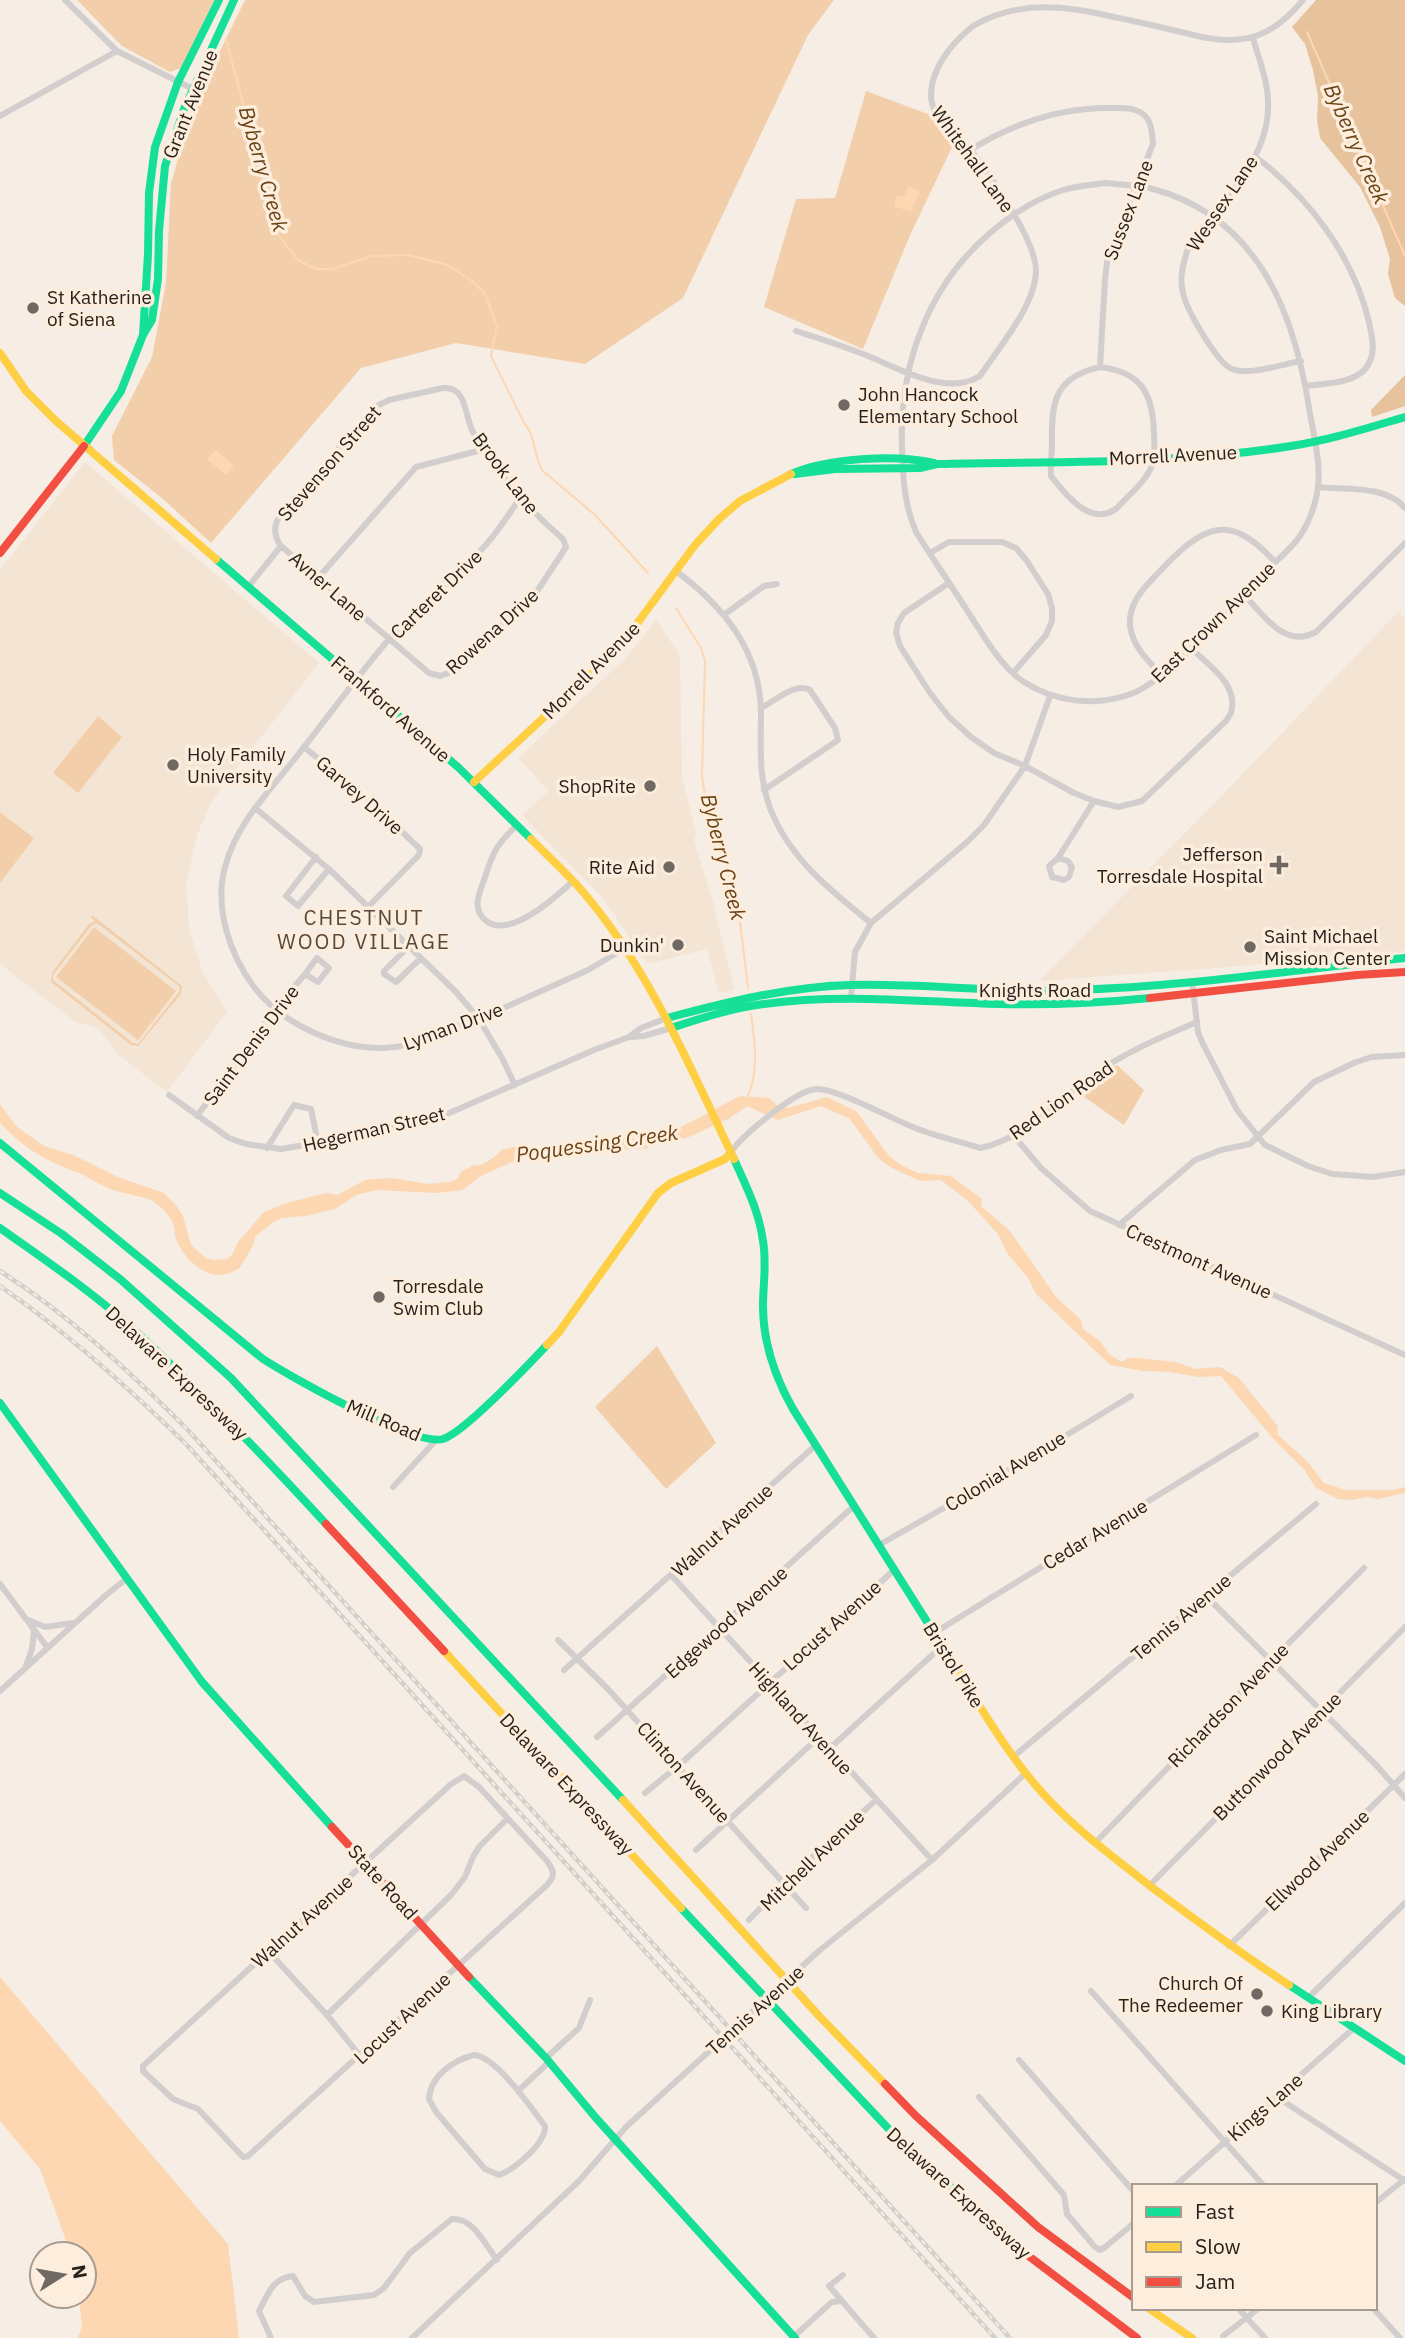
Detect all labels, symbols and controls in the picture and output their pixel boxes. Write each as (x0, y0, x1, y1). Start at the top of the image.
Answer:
street label: Grant Avenue (157, 46, 223, 162)
water label: Byberry Creek (1318, 79, 1396, 209)
street label: Whitehall Lane (926, 101, 1020, 217)
water label: Byberry Creek (233, 103, 296, 236)
street label: Wessex Lane (1181, 150, 1263, 256)
street label: Sussex Lane (1098, 156, 1158, 264)
place label: St Katherine of Siena (47, 285, 152, 331)
marker: St Katherine of Siena (25, 300, 41, 316)
place label: John Hancock Elementary School (858, 382, 1018, 428)
marker: John Hancock Elementary School (836, 397, 852, 413)
street label: Stevenson Street (272, 400, 386, 526)
street label: Brook Lane (468, 427, 544, 519)
street label: Morrell Avenue (1108, 440, 1238, 470)
street label: Carteret Drive (385, 544, 487, 644)
street label: Avner Lane (284, 546, 372, 626)
street label: East Crown Avenue (1146, 556, 1280, 688)
street label: Rowena Drive (441, 583, 543, 679)
street label: Morrell Avenue (537, 616, 645, 724)
street label: Frankford Avenue (326, 651, 456, 767)
place label: Holy Family University (187, 742, 286, 788)
street label: Garvey Drive (311, 750, 409, 840)
marker: Holy Family University (165, 757, 181, 773)
place label: ShopRite (559, 774, 636, 798)
marker: ShopRite (642, 778, 658, 794)
water label: Byberry Creek (695, 791, 753, 924)
place label: Jefferson Torresdale Hospital (1097, 842, 1263, 888)
place label: Rite Aid (589, 855, 655, 879)
marker: Jefferson Torresdale Hospital (1269, 855, 1289, 875)
marker: Rite Aid (661, 859, 677, 875)
district label: CHESTNUT WOOD VILLAGE (277, 903, 451, 955)
place label: Saint Michael Mission Center (1264, 924, 1390, 970)
place label: Dunkin' (600, 933, 664, 957)
marker: Dunkin' (670, 937, 686, 953)
marker: Saint Michael Mission Center (1242, 939, 1258, 955)
street label: Knights Road (979, 978, 1091, 1002)
street label: Saint Denis Drive (198, 980, 304, 1110)
street label: Lyman Drive (400, 997, 506, 1055)
street label: Red Lion Road (1004, 1055, 1118, 1145)
street label: Hegerman Street (301, 1101, 447, 1157)
water label: Poquessing Creek (514, 1118, 681, 1168)
street label: Crestmont Avenue (1122, 1218, 1276, 1304)
place label: Torresdale Swim Club (393, 1274, 484, 1320)
marker: Torresdale Swim Club (371, 1289, 387, 1305)
street label: Delaware Expressway (101, 1301, 254, 1446)
street label: Mill Road (343, 1394, 425, 1446)
street label: Colonial Avenue (940, 1425, 1070, 1517)
street label: Walnut Avenue (666, 1478, 778, 1582)
street label: Cedar Avenue (1038, 1493, 1152, 1575)
street label: Edgewood Avenue (660, 1561, 792, 1683)
street label: Tennis Avenue (1126, 1568, 1236, 1666)
street label: Locust Avenue (778, 1575, 886, 1675)
street label: Bristol Pike (918, 1618, 990, 1712)
street label: Richardson Avenue (1162, 1638, 1294, 1772)
street label: Highland Avenue (744, 1656, 858, 1780)
street label: Buttonwood Avenue (1208, 1687, 1346, 1825)
street label: Delaware Expressway (495, 1708, 640, 1861)
street label: Clinton Avenue (632, 1716, 736, 1828)
street label: Mitchell Avenue (755, 1804, 869, 1916)
street label: Ellwood Avenue (1260, 1804, 1374, 1916)
street label: State Road (343, 1839, 423, 1925)
street label: Walnut Avenue (246, 1869, 358, 1973)
street label: Tennis Avenue (701, 1960, 809, 2060)
street label: Locust Avenue (348, 1967, 456, 2069)
place label: Church Of The Redeemer (1118, 1971, 1243, 2017)
marker: Church Of The Redeemer (1249, 1986, 1265, 2002)
place label: King Library (1281, 1999, 1383, 2023)
marker: King Library (1259, 2003, 1275, 2019)
street label: Kings Lane (1222, 2068, 1308, 2146)
street label: Delaware Expressway (882, 2122, 1037, 2264)
legend (1132, 2184, 1377, 2310)
text: Fast (1195, 2197, 1235, 2225)
text: Slow (1195, 2232, 1241, 2260)
north arrow (28, 2240, 98, 2310)
text: N (67, 2263, 93, 2281)
text: Jam (1195, 2267, 1235, 2295)

